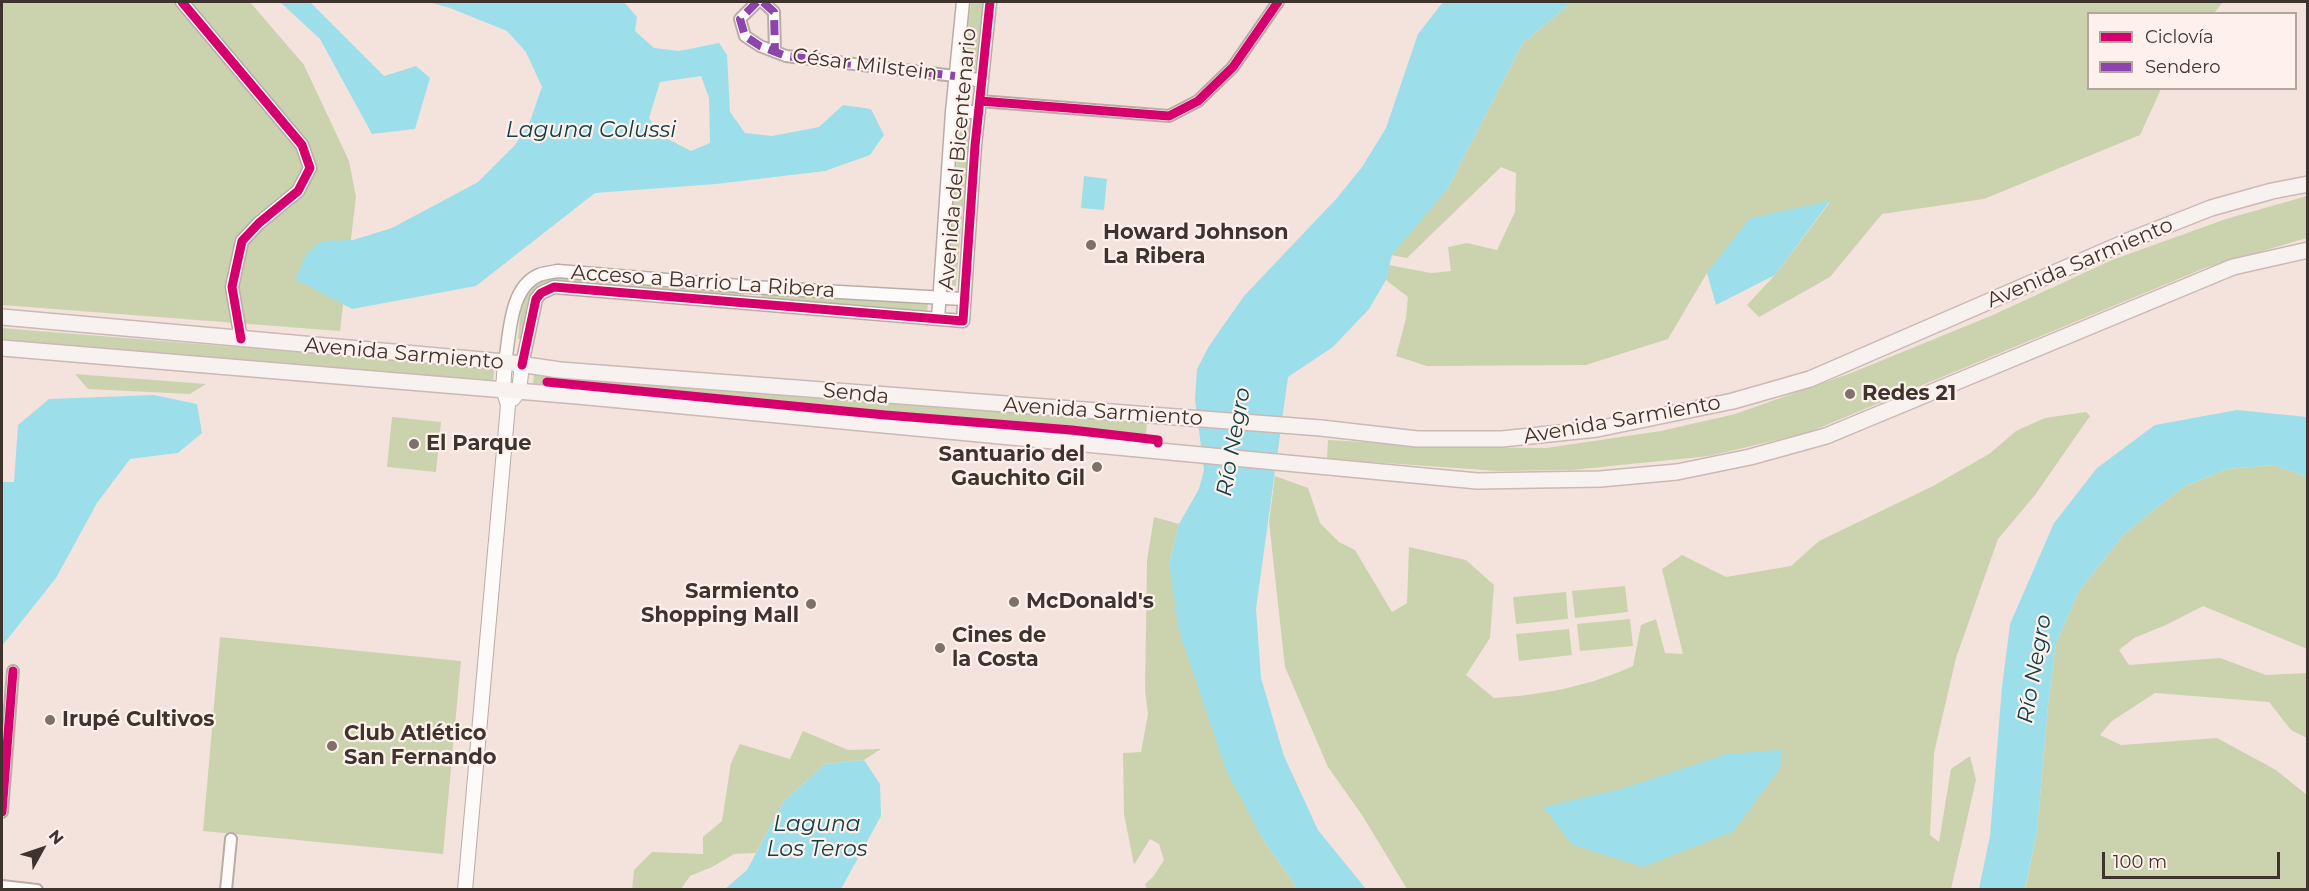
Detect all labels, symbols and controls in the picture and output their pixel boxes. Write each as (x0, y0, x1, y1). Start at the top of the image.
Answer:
legend (2087, 12, 2297, 90)
text: Ciclovía (2145, 26, 2214, 48)
street label: Avenida del Bicentenario (934, 27, 982, 291)
street label: César Milstein (791, 44, 939, 86)
text: Sendero (2145, 56, 2220, 78)
water label: Laguna Colussi (506, 118, 676, 144)
street label: Avenida Sarmiento (1983, 212, 2177, 314)
place label: Howard Johnson La Ribera (1103, 220, 1288, 270)
marker: Howard Johnson La Ribera (1084, 238, 1098, 252)
street label: Acceso a Barrio La Ribera (570, 260, 836, 304)
street label: Avenida Sarmiento (303, 333, 505, 375)
street label: Senda (822, 378, 890, 410)
place label: Redes 21 (1862, 381, 1956, 407)
water label: Río Negro (1211, 386, 1257, 498)
marker: Redes 21 (1843, 387, 1857, 401)
street label: Avenida Sarmiento (1521, 390, 1723, 450)
street label: Avenida Sarmiento (1002, 392, 1204, 432)
place label: El Parque (426, 431, 531, 457)
marker: El Parque (407, 437, 421, 451)
place label: Santuario del Gauchito Gil (939, 442, 1085, 492)
marker: Santuario del Gauchito Gil (1090, 460, 1104, 474)
place label: Sarmiento Shopping Mall (641, 579, 799, 629)
place label: McDonald's (1026, 589, 1154, 615)
marker: McDonald's (1007, 595, 1021, 609)
marker: Sarmiento Shopping Mall (804, 597, 818, 611)
water label: Río Negro (2012, 613, 2058, 725)
place label: Cines de la Costa (952, 623, 1046, 673)
marker: Cines de la Costa (933, 641, 947, 655)
place label: Irupé Cultivos (62, 707, 214, 733)
marker: Irupé Cultivos (43, 713, 57, 727)
place label: Club Atlético San Fernando (344, 721, 497, 771)
marker: Club Atlético San Fernando (325, 739, 339, 753)
water label: Laguna Los Teros (767, 812, 867, 864)
north arrow (12, 819, 72, 879)
text: N (45, 826, 68, 848)
scale bar (2105, 840, 2284, 878)
text: 100 m (2113, 851, 2167, 873)

